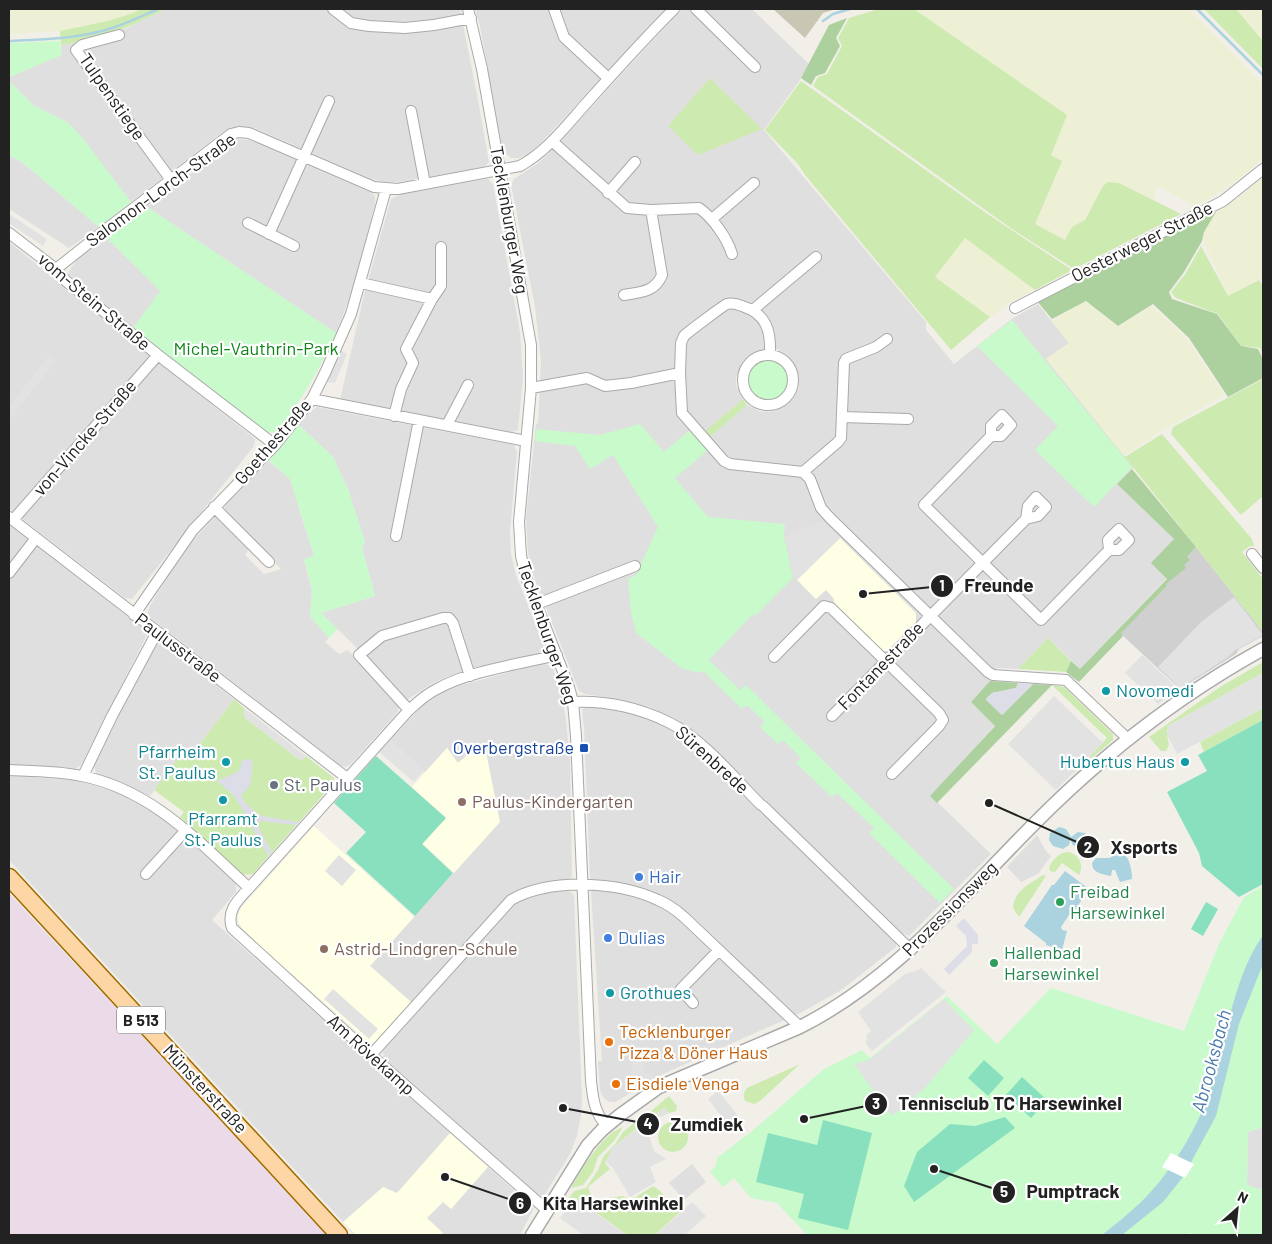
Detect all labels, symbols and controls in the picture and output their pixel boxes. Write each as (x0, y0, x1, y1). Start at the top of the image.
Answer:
street label: Tulpenstiege (75, 49, 151, 144)
street label: Salomon-Lorch-Straße (81, 127, 240, 251)
street label: Tecklenburger Weg (486, 144, 534, 295)
street label: Oesterweger Straße (1067, 196, 1216, 286)
street label: vom-Stein-Straße (34, 248, 155, 355)
park label: Michel-Vauthrin-Park (173, 337, 339, 359)
street label: von-Vincke-Straße (28, 375, 141, 500)
street label: Goethestraße (229, 394, 315, 489)
street label: Tecklenburger Weg (513, 558, 583, 707)
callout: Freunde (929, 569, 1044, 603)
text: Freunde (964, 573, 1034, 596)
text: 1 (939, 576, 945, 594)
street label: Paulusstraße (131, 608, 226, 687)
street label: Fontanestraße (833, 617, 928, 714)
place label: Novomedi (1116, 679, 1194, 701)
marker: Novomedi (1100, 685, 1112, 697)
street label: Sürenbrede (671, 721, 754, 798)
place label: Overbergstraße (453, 736, 574, 758)
place label: Pfarrheim St. Paulus (138, 740, 216, 783)
marker: Overbergstraße (578, 742, 590, 754)
place label: Hubertus Haus (1060, 750, 1175, 772)
marker: Pfarrheim St. Paulus (220, 756, 232, 768)
marker: Hubertus Haus (1179, 756, 1191, 768)
place label: St. Paulus (284, 773, 362, 795)
marker: St. Paulus (268, 779, 280, 791)
place label: Paulus-Kindergarten (472, 790, 633, 812)
marker: Pfarramt St. Paulus (217, 794, 229, 806)
marker: Paulus-Kindergarten (456, 796, 468, 808)
place label: Pfarramt St. Paulus (184, 807, 262, 850)
callout: Xsports (1076, 830, 1187, 864)
text: Xsports (1111, 835, 1177, 858)
text: 2 (1084, 838, 1092, 856)
street label: Prozessionsweg (897, 856, 1001, 960)
place label: Hair (649, 865, 682, 887)
marker: Hair (633, 871, 645, 883)
place label: Freibad Harsewinkel (1070, 880, 1165, 923)
marker: Freibad Harsewinkel (1054, 896, 1066, 908)
place label: Dulias (618, 926, 665, 948)
marker: Dulias (602, 932, 614, 944)
place label: Astrid-Lindgren-Schule (334, 937, 518, 959)
place label: Hallenbad Harsewinkel (1004, 941, 1099, 984)
marker: Astrid-Lindgren-Schule (318, 943, 330, 955)
marker: Hallenbad Harsewinkel (988, 957, 1000, 969)
place label: Grothues (620, 981, 691, 1003)
marker: Grothues (604, 987, 616, 999)
road number: B 513 (117, 1006, 165, 1034)
water label: Abrooksbach (1186, 1007, 1235, 1115)
street label: Am Rövekamp (323, 1009, 420, 1099)
place label: Tecklenburger Pizza & Döner Haus (619, 1020, 768, 1063)
marker: Tecklenburger Pizza & Döner Haus (603, 1036, 615, 1048)
street label: Münsterstraße (159, 1039, 253, 1137)
place label: Eisdiele Venga (626, 1072, 739, 1094)
marker: Eisdiele Venga (610, 1078, 622, 1090)
callout: Tennisclub TC Harsewinkel (863, 1087, 1132, 1121)
text: Tennisclub TC Harsewinkel (898, 1091, 1122, 1114)
text: 3 (872, 1094, 880, 1112)
callout: Zumdiek (635, 1107, 753, 1141)
text: Zumdiek (671, 1112, 743, 1135)
text: 4 (643, 1114, 653, 1132)
callout: Pumptrack (992, 1175, 1130, 1209)
text: Pumptrack (1026, 1179, 1120, 1202)
text: 5 (1000, 1182, 1008, 1200)
north arrow (1212, 1184, 1262, 1234)
callout: Kita Harsewinkel (507, 1186, 693, 1220)
text: N (1235, 1187, 1251, 1207)
text: Kita Harsewinkel (543, 1191, 683, 1214)
text: 6 (516, 1194, 524, 1212)

